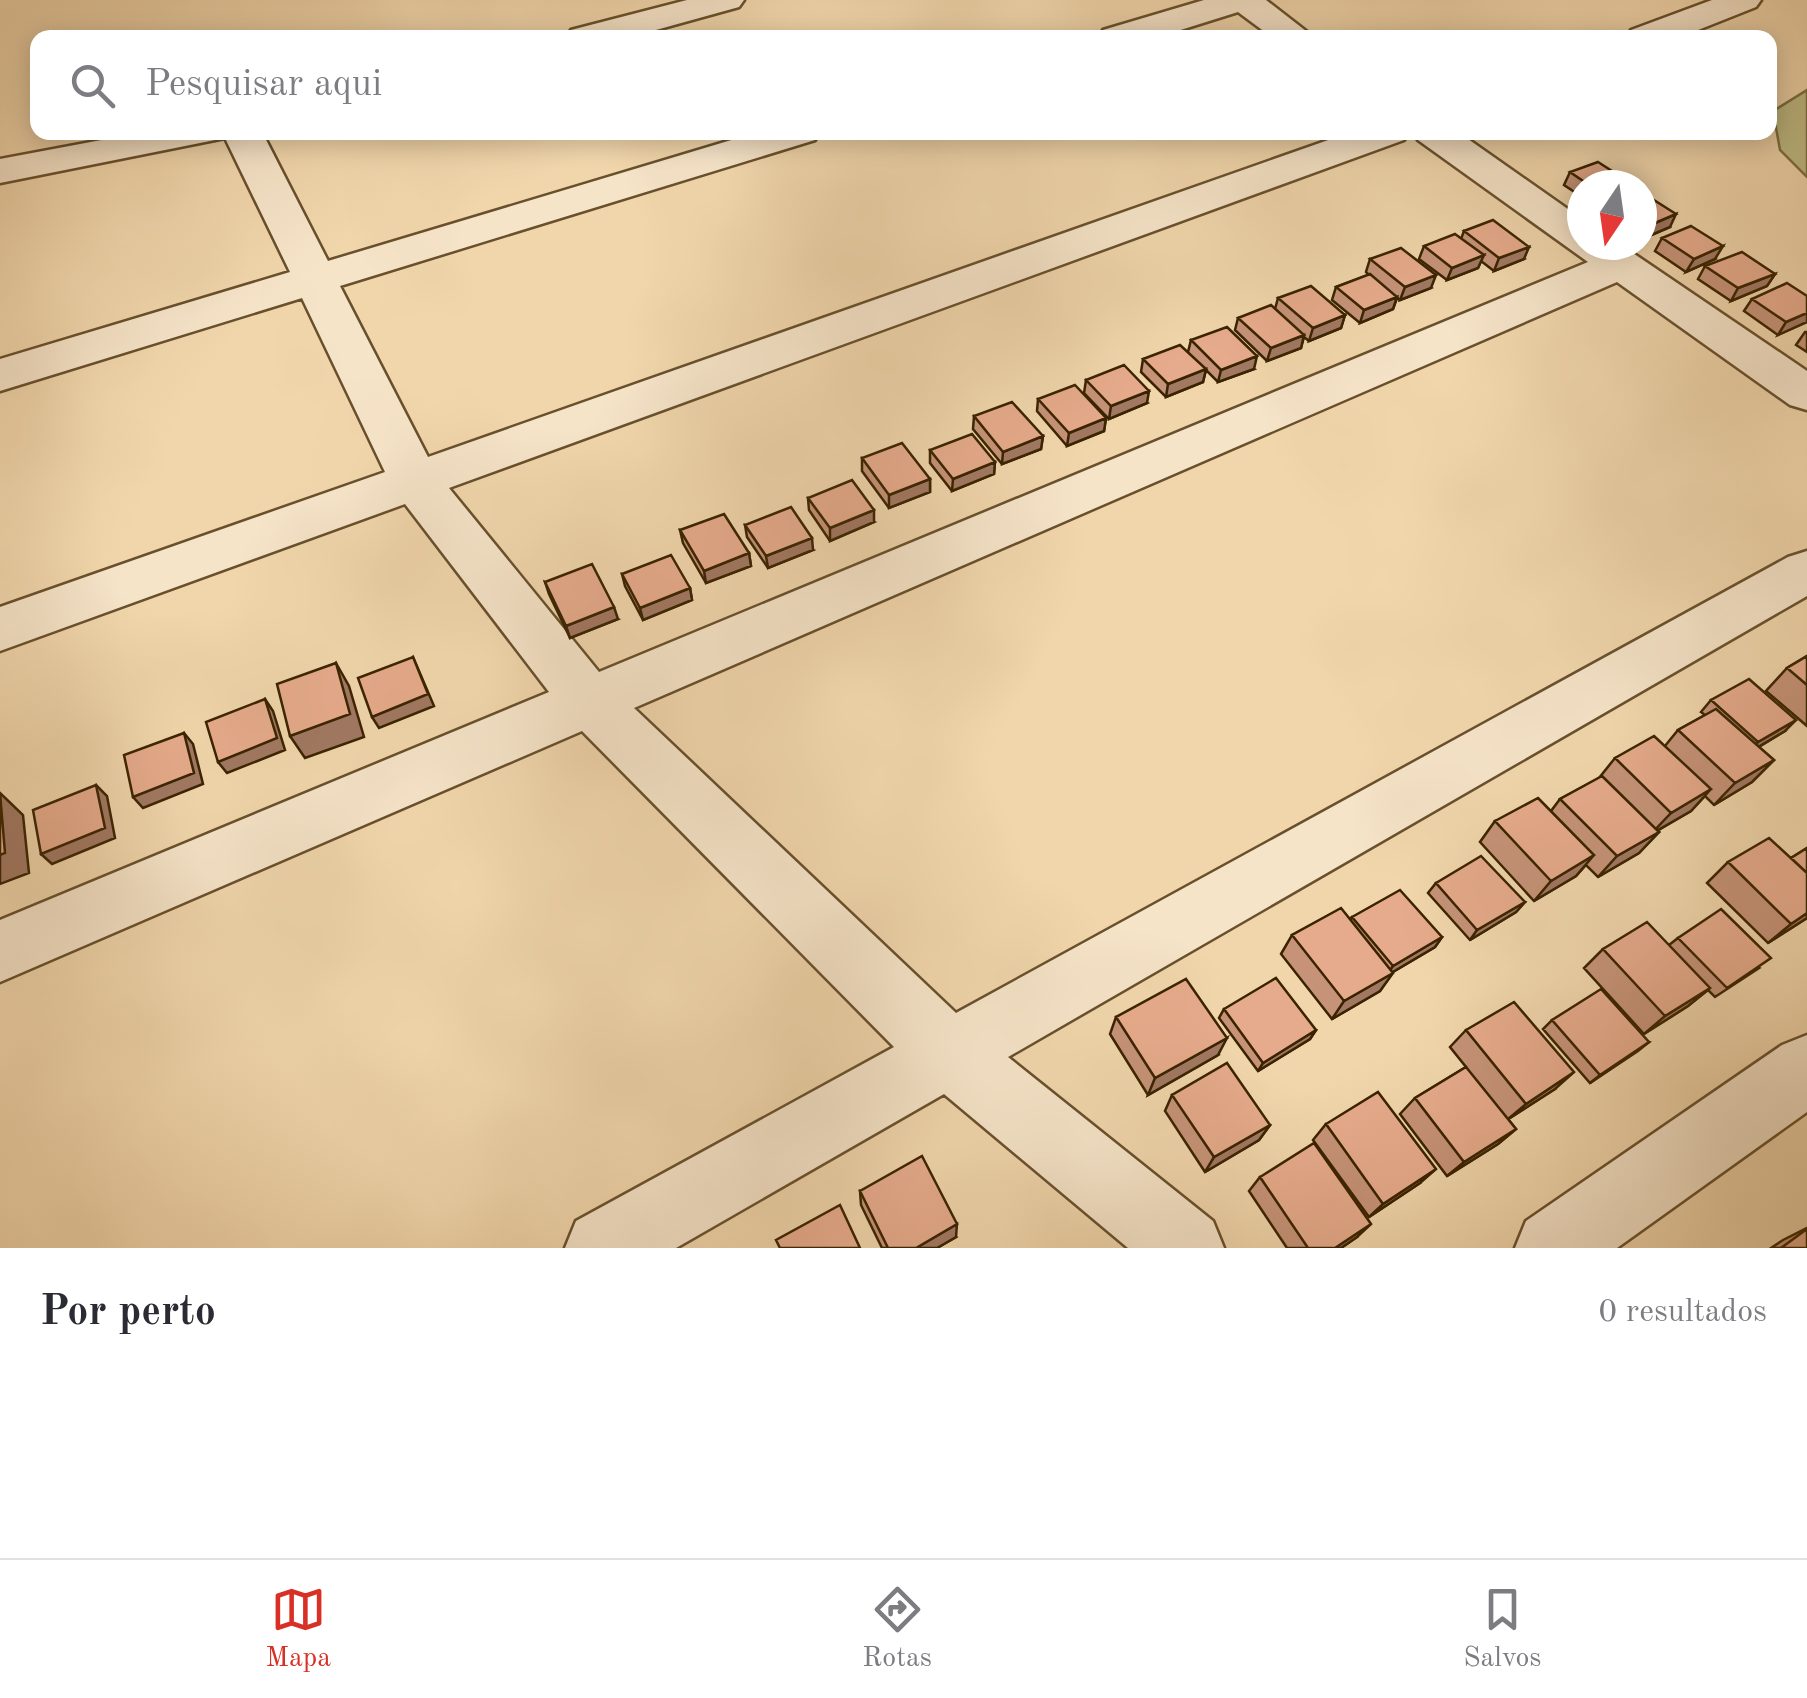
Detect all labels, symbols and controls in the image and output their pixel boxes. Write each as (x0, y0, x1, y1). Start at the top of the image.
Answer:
search box (30, 30, 1777, 140)
icon: search (65, 58, 120, 113)
text: Pesquisar aqui (145, 66, 382, 104)
north arrow (1567, 170, 1657, 260)
text: Por perto (40, 1292, 216, 1334)
text: 0 resultados (1599, 1297, 1767, 1329)
tab: Mapa (266, 1582, 331, 1677)
tab: Rotas (862, 1582, 932, 1677)
tab: Salvos (1463, 1582, 1541, 1677)

